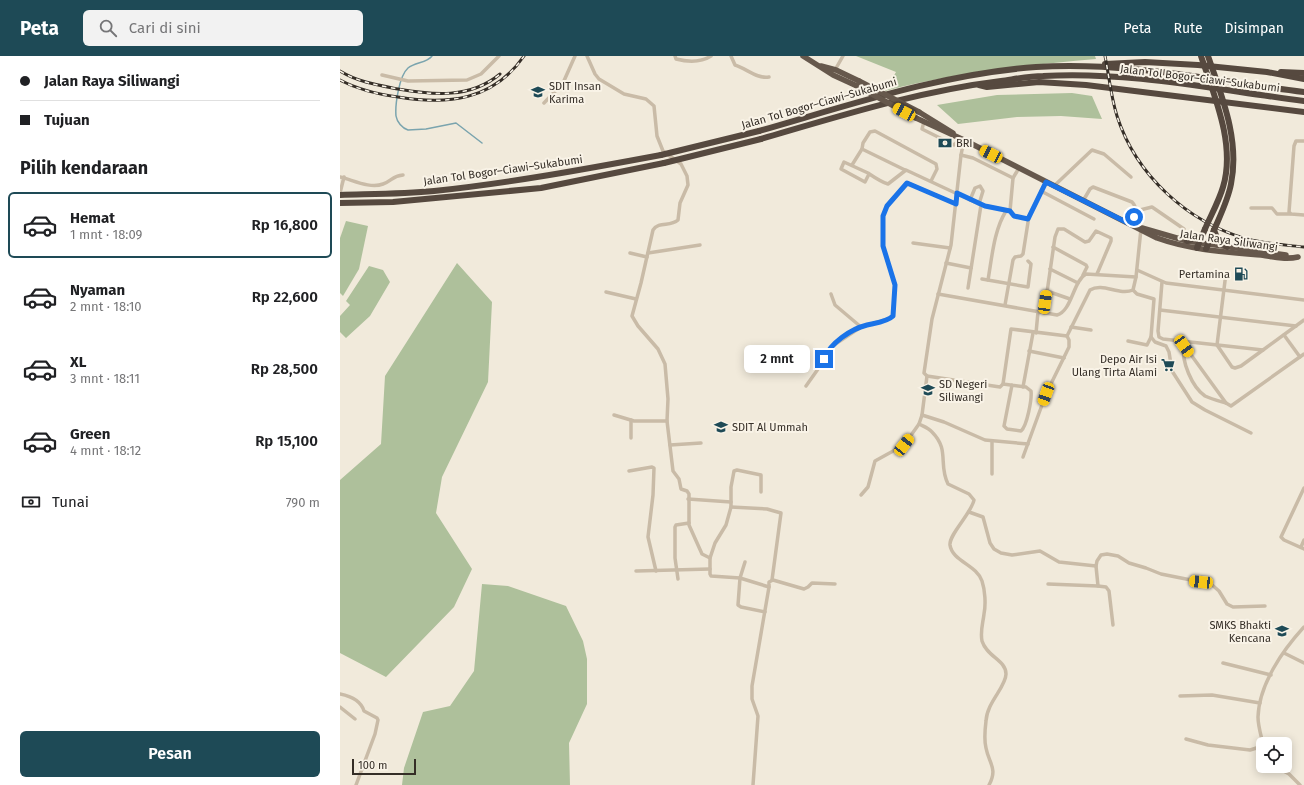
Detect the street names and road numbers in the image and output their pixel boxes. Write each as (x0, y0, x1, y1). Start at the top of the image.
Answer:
street label: Jalan Tol Bogor–Ciawi–Sukabumi (1119, 62, 1281, 95)
street label: Jalan Tol Bogor–Ciawi–Sukabumi (740, 75, 898, 132)
street label: Jalan Tol Bogor–Ciawi–Sukabumi (423, 153, 584, 188)
street label: Jalan Raya Siliwangi (1179, 227, 1279, 254)

